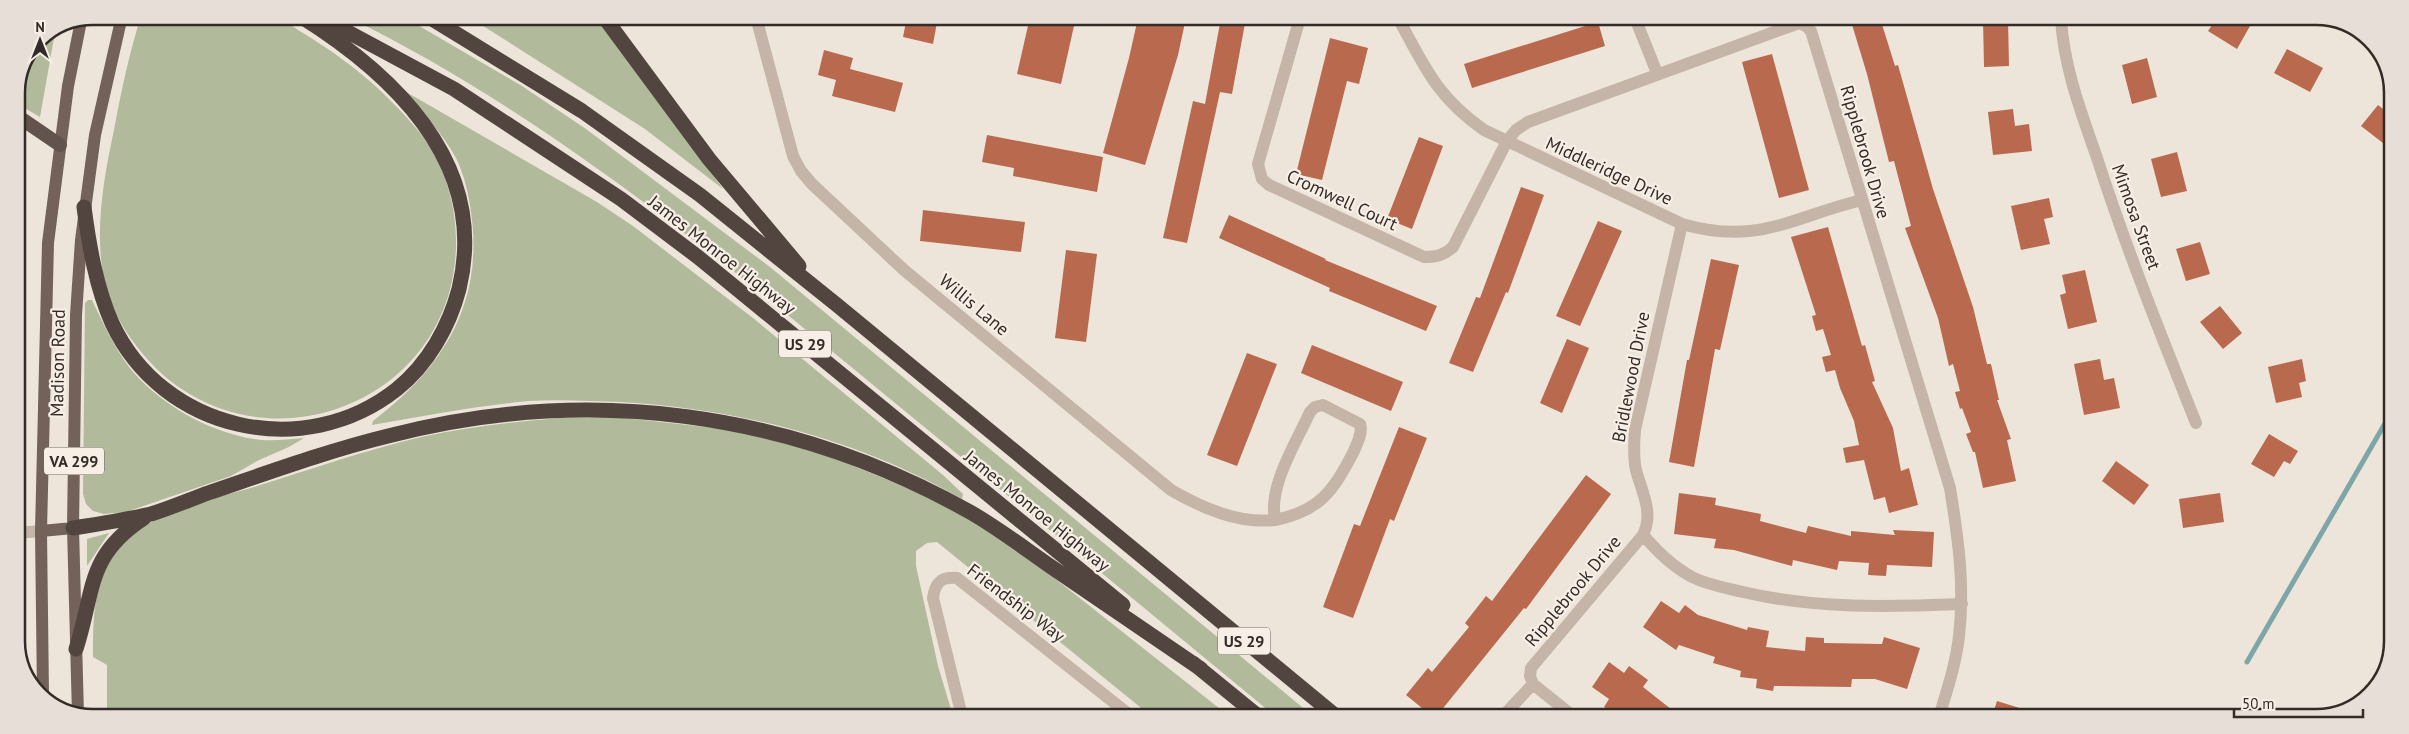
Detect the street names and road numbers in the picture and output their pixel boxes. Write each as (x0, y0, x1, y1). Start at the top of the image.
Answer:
street label: Ripplebrook Drive (1835, 82, 1896, 221)
street label: Middleridge Drive (1542, 131, 1676, 210)
street label: Mimosa Street (2107, 161, 2166, 273)
street label: Cromwell Court (1283, 164, 1401, 235)
street label: James Monroe Highway (643, 189, 801, 320)
street label: Willis Lane (935, 269, 1014, 341)
street label: Madison Road (45, 309, 70, 417)
street label: Bridlewood Drive (1607, 310, 1654, 444)
road number: US 29 (779, 330, 831, 358)
street label: James Monroe Highway (959, 444, 1115, 577)
road number: VA 299 (44, 448, 104, 474)
street label: Ripplebrook Drive (1520, 531, 1626, 651)
street label: Friendship Way (963, 558, 1070, 647)
road number: US 29 (1218, 627, 1270, 654)

